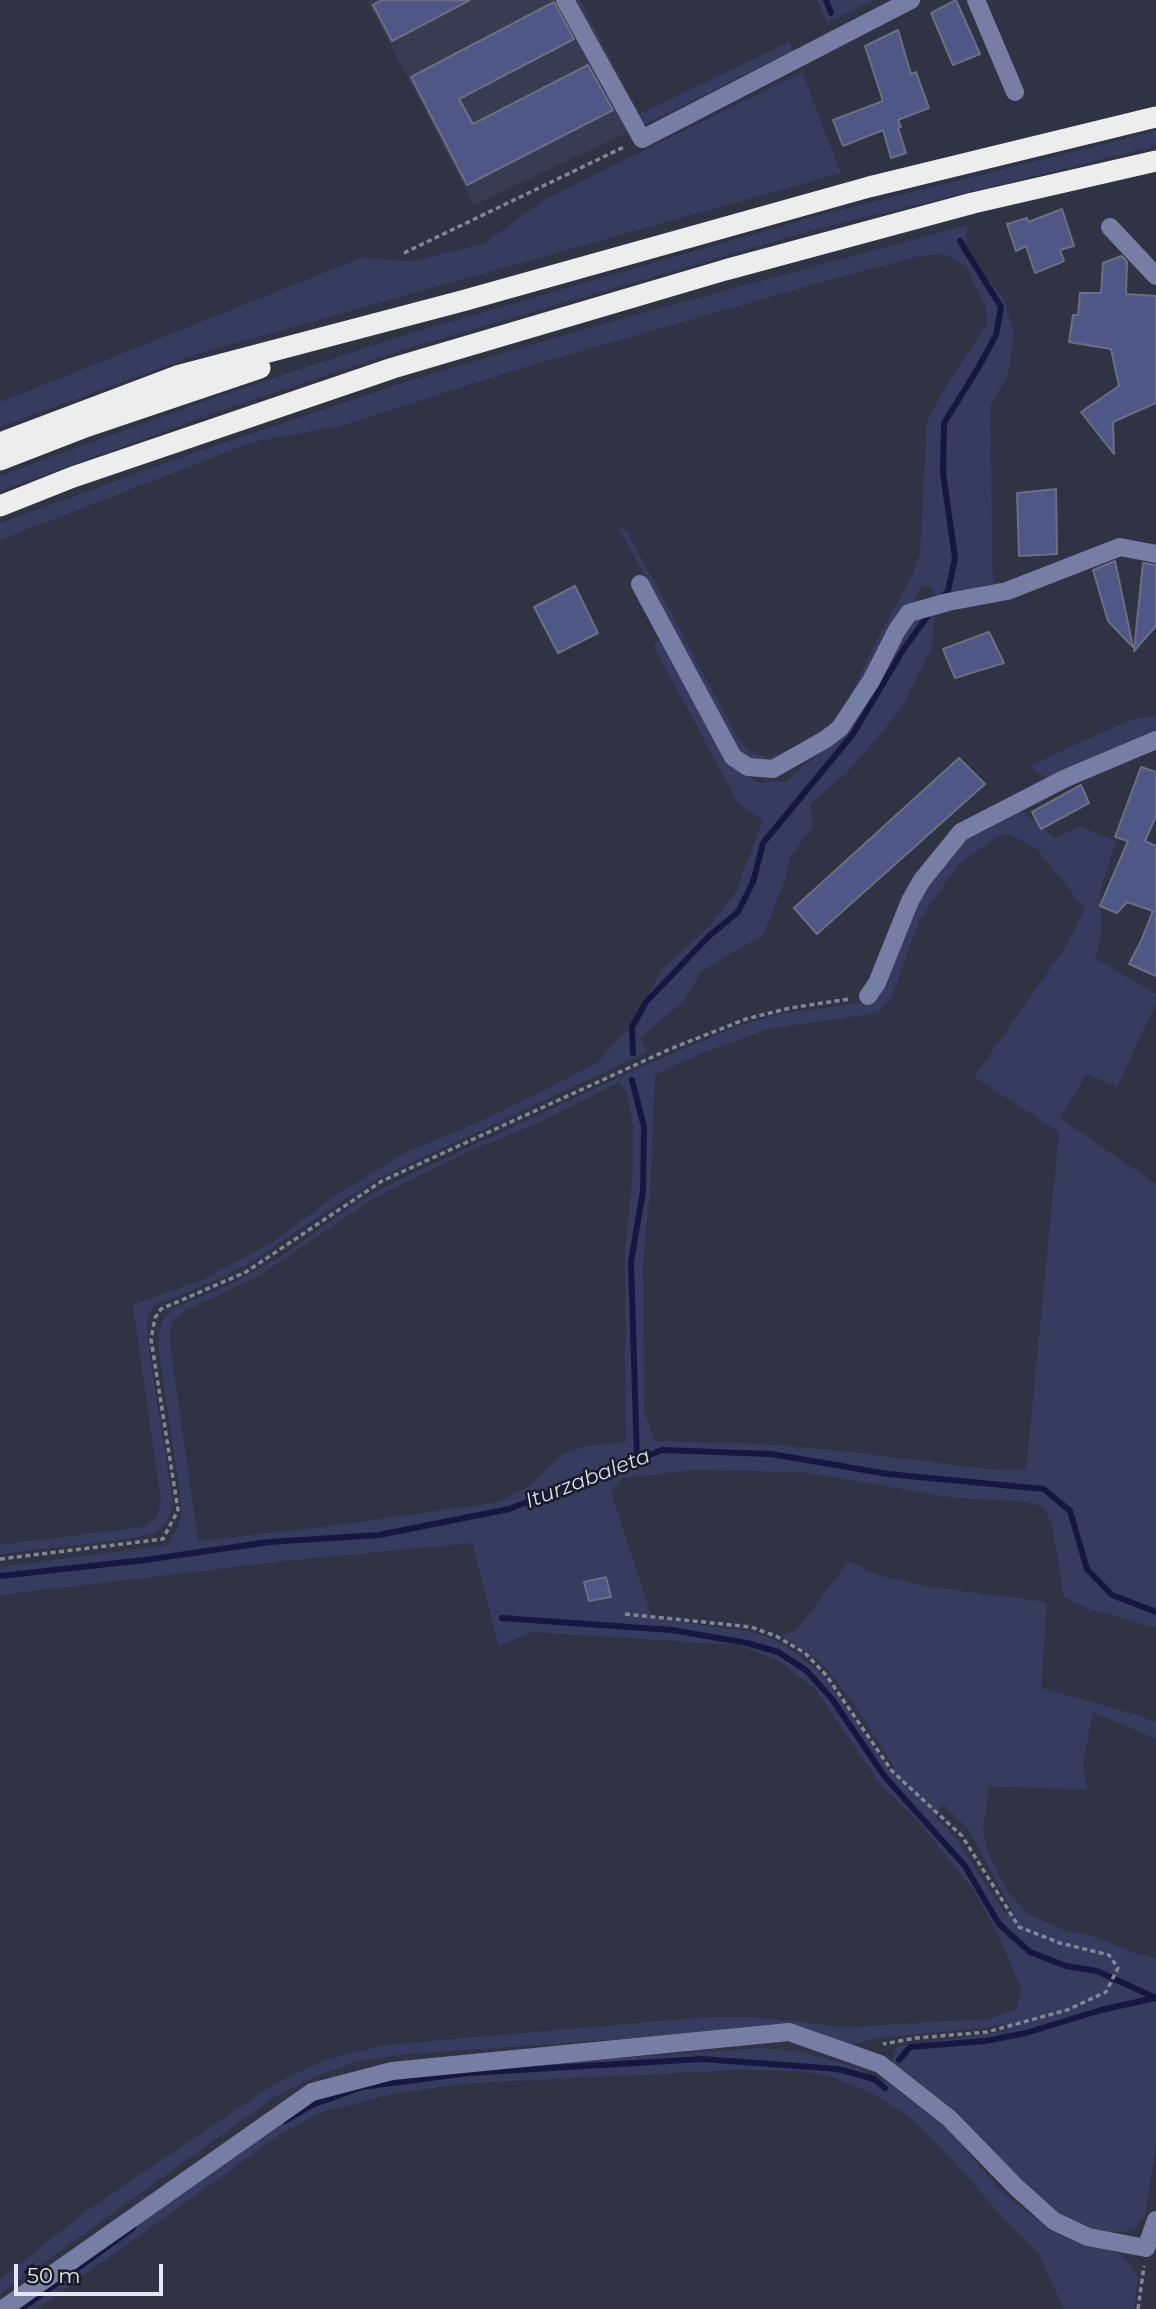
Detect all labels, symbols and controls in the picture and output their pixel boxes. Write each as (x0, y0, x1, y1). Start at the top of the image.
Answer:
water label: Iturzabaleta (522, 1444, 654, 1514)
scale bar (18, 2250, 166, 2294)
text: 50 m (27, 2263, 81, 2288)

